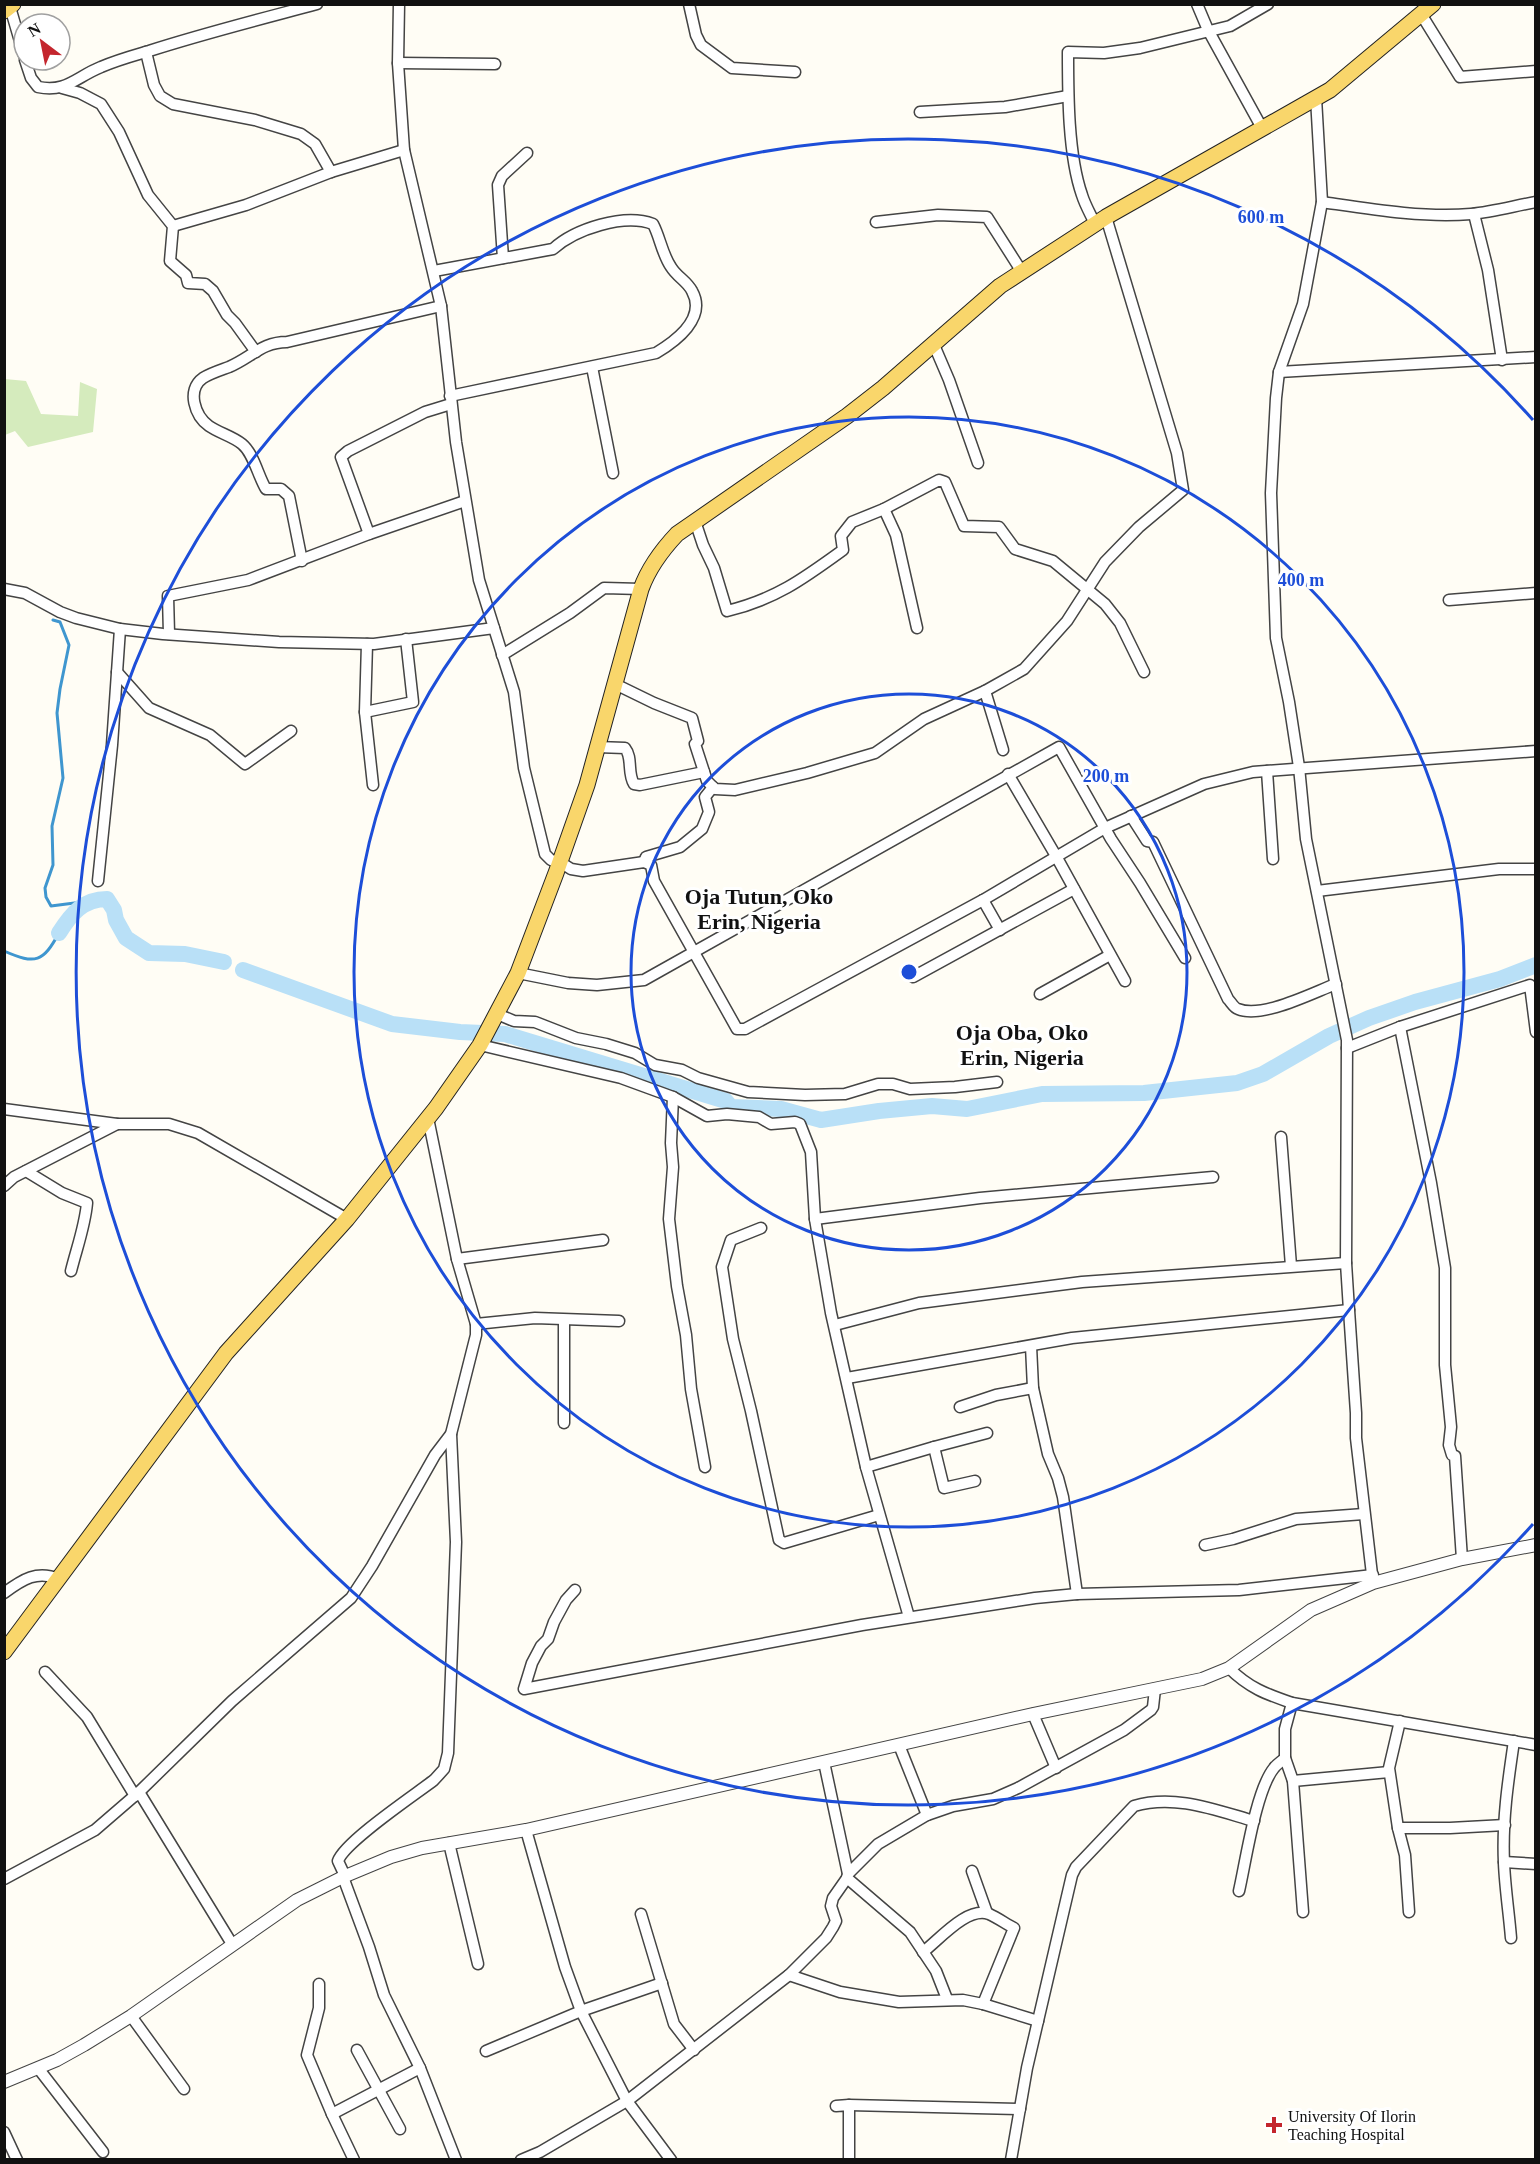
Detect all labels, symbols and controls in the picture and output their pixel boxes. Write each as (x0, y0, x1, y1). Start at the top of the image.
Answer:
north arrow (12, 12, 72, 72)
text: N (25, 19, 44, 40)
text: 600 m (1238, 207, 1284, 227)
text: 400 m (1278, 570, 1324, 590)
text: 200 m (1083, 766, 1129, 786)
district label: Oja Tutun, Oko Erin, Nigeria (685, 884, 833, 934)
centre of rings (899, 962, 919, 982)
district label: Oja Oba, Oko Erin, Nigeria (956, 1020, 1088, 1070)
place label: University Of Ilorin Teaching Hospital (1288, 2108, 1416, 2144)
marker: University Of Ilorin Teaching Hospital (1265, 2116, 1283, 2134)

